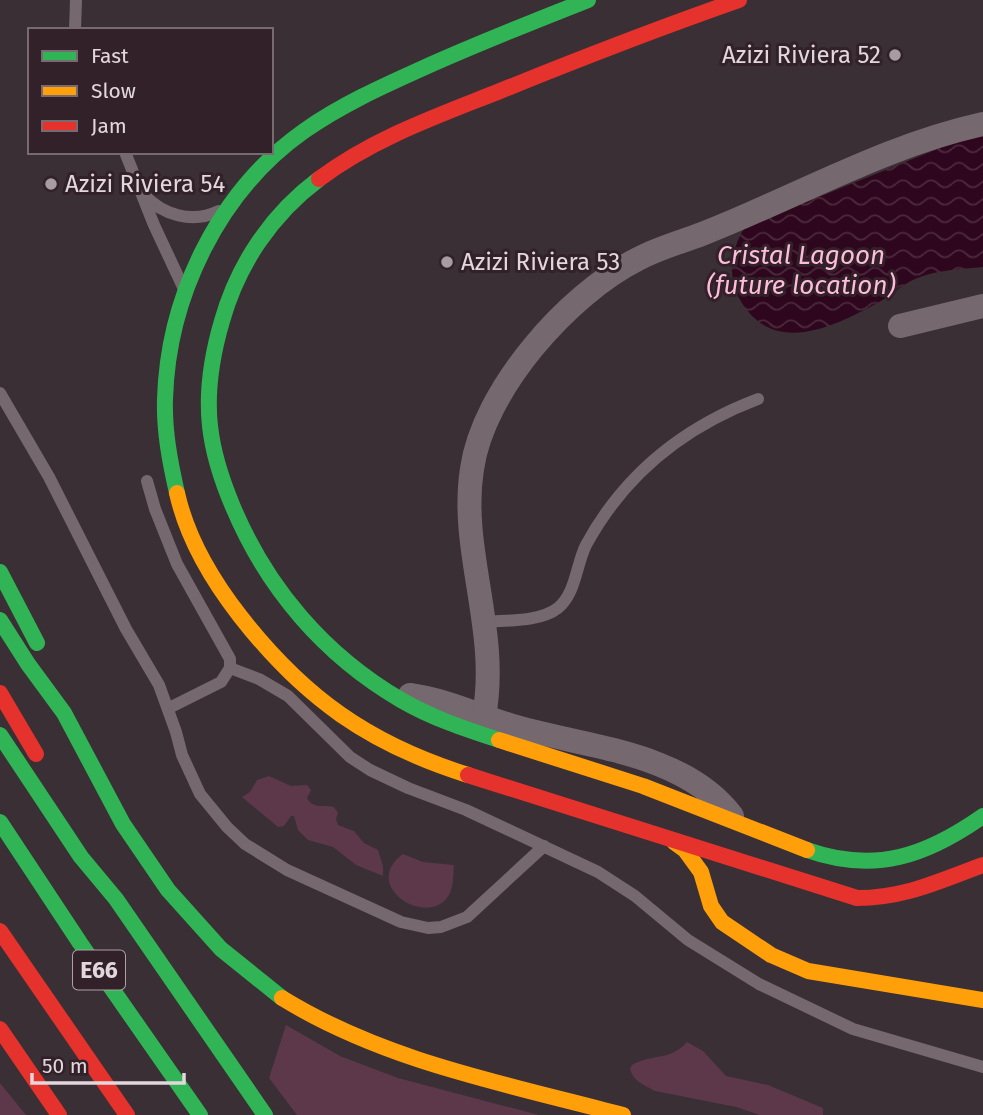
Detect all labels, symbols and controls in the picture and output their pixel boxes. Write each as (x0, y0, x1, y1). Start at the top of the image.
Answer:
legend (28, 28, 273, 154)
place label: Azizi Riviera 52 (722, 41, 881, 69)
text: Fast (91, 43, 129, 69)
marker: Azizi Riviera 52 (887, 47, 903, 63)
text: Slow (91, 78, 136, 104)
text: Jam (91, 113, 127, 139)
place label: Azizi Riviera 54 (65, 170, 225, 198)
marker: Azizi Riviera 54 (43, 176, 59, 192)
water label: Cristal Lagoon (future location) (706, 240, 896, 301)
place label: Azizi Riviera 53 (461, 248, 620, 276)
marker: Azizi Riviera 53 (439, 254, 455, 270)
road number: E66 (73, 951, 125, 990)
scale bar (32, 1042, 184, 1086)
text: 50 m (42, 1053, 88, 1079)

